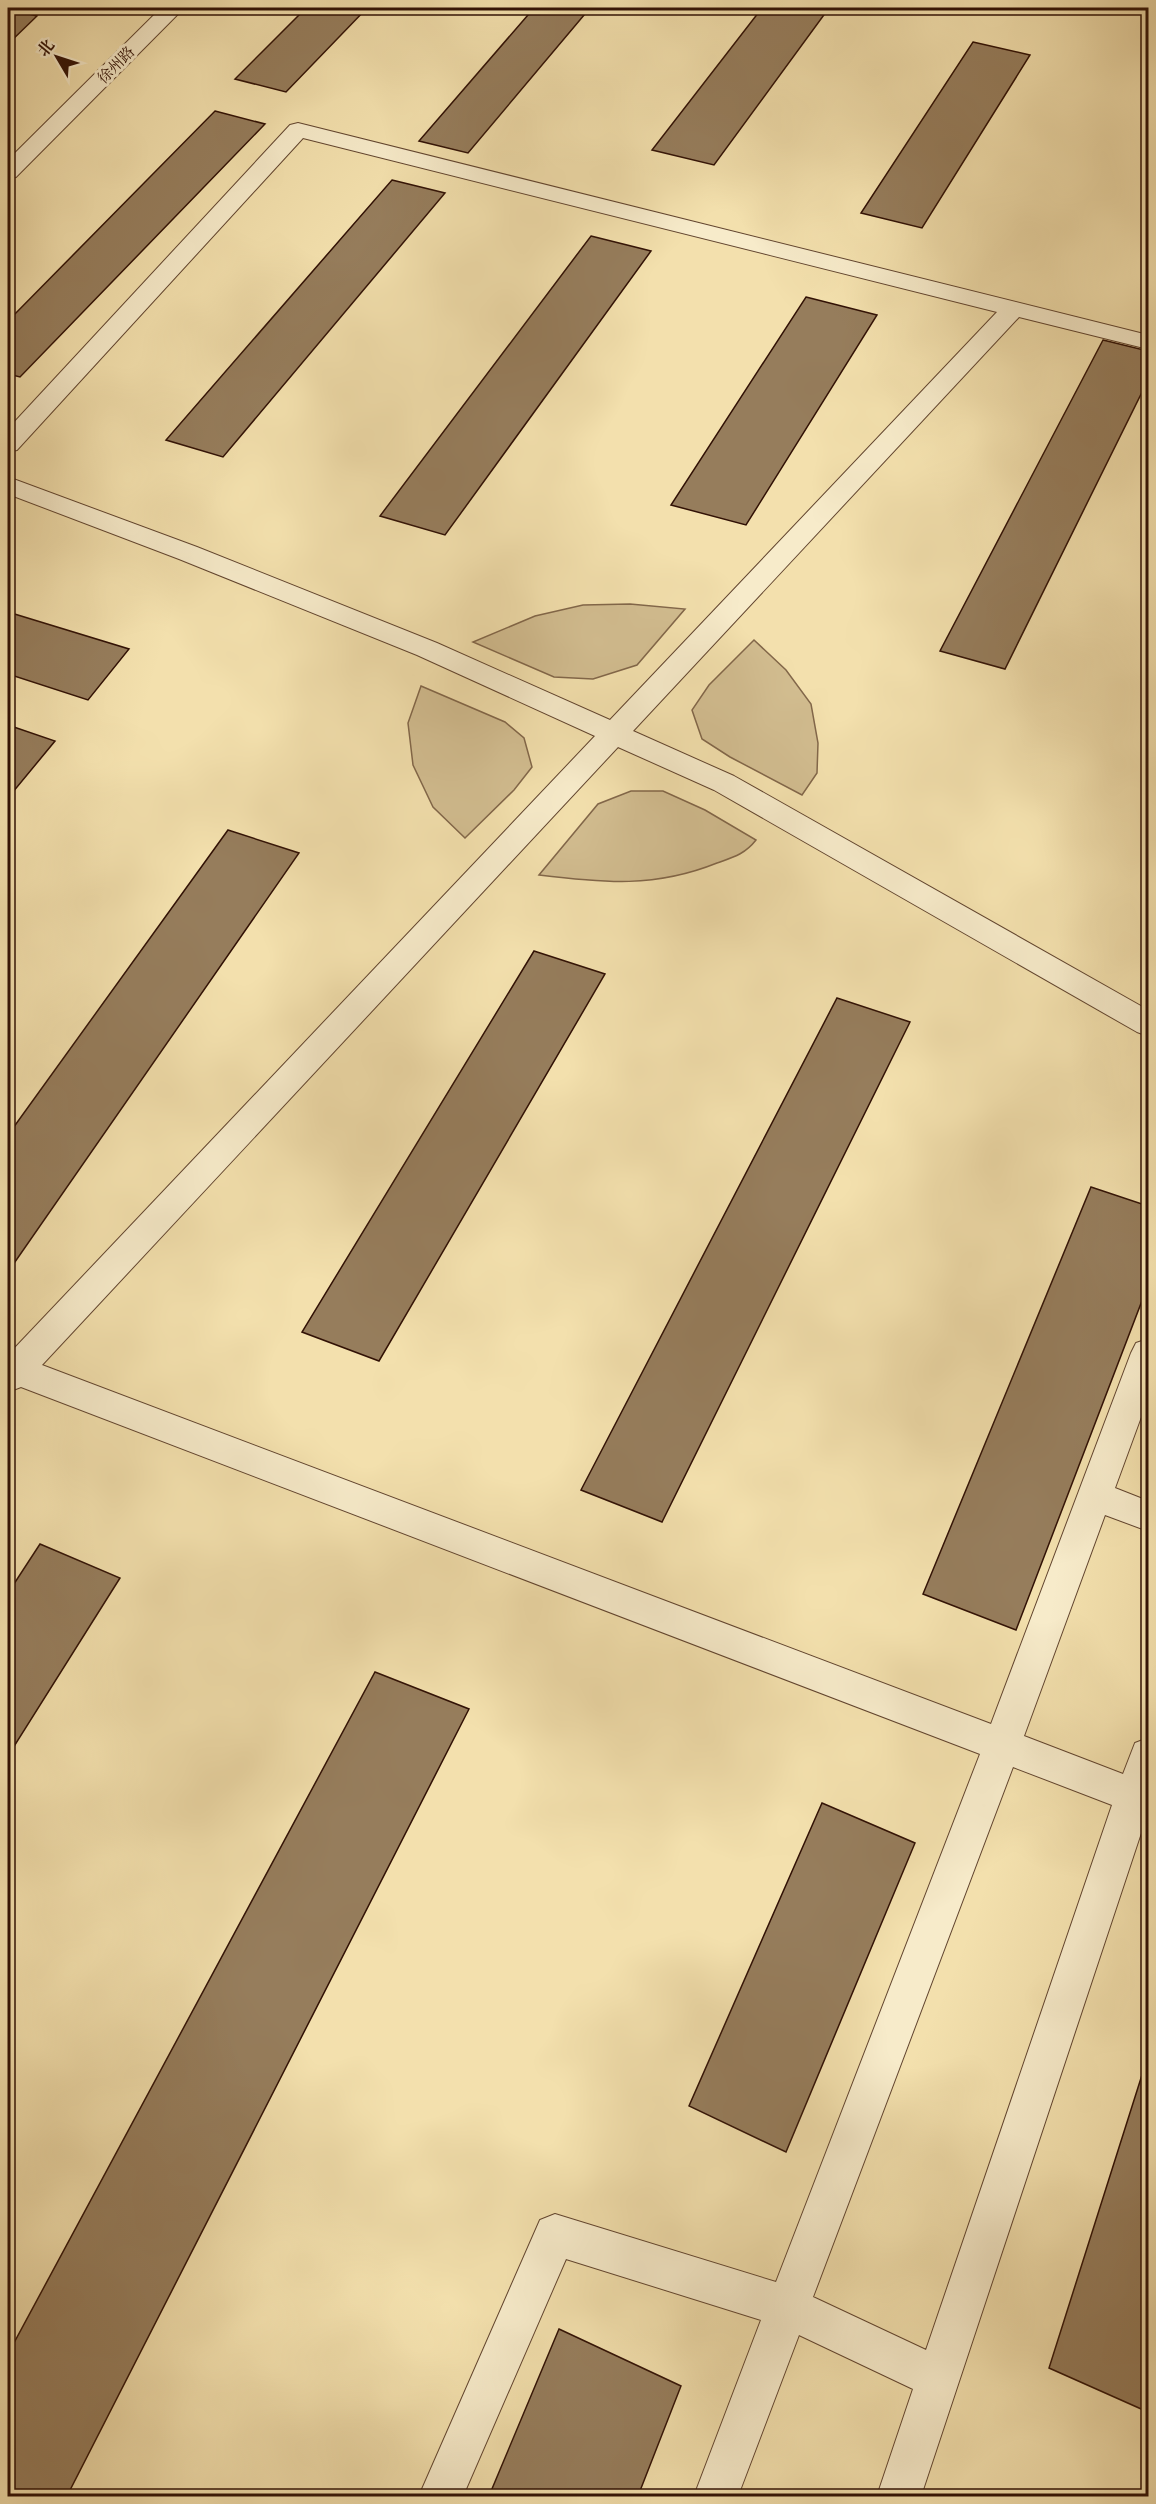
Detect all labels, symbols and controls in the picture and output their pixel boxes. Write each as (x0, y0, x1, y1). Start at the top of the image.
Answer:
north arrow (27, 27, 87, 87)
text: 北 (33, 36, 59, 61)
street label: 徐州路 (94, 43, 139, 88)

